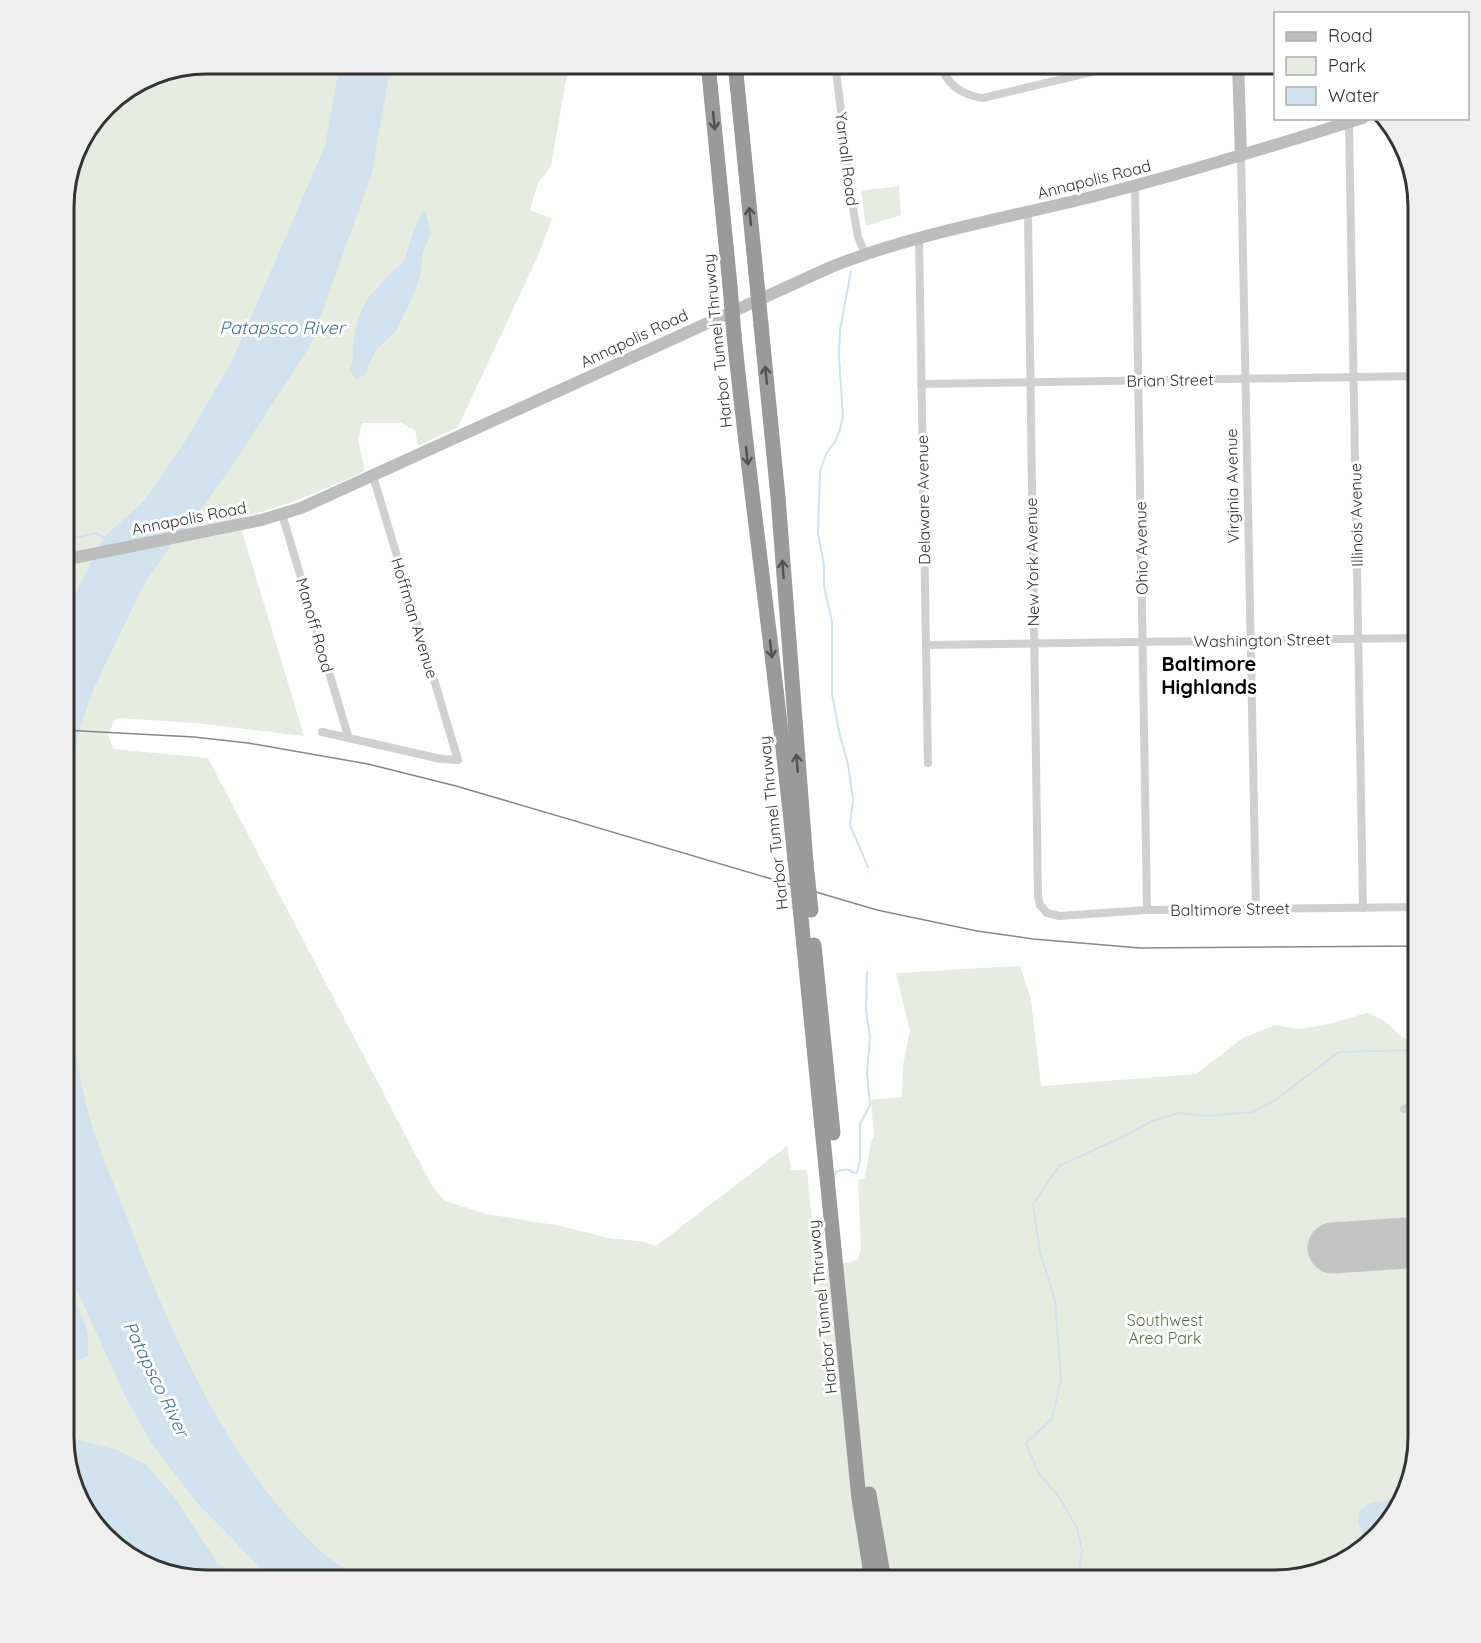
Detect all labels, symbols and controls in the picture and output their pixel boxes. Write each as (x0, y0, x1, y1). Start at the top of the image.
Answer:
legend (1274, 12, 1469, 120)
text: Road (1328, 24, 1373, 47)
text: Park (1328, 54, 1366, 77)
text: Water (1328, 84, 1379, 107)
one-way arrow (709, 111, 720, 131)
street label: Yarnall Road (831, 111, 863, 207)
street label: Annapolis Road (1035, 155, 1153, 203)
one-way arrow (744, 207, 755, 226)
street label: Harbor Tunnel Thruway (698, 253, 736, 429)
street label: Annapolis Road (577, 304, 691, 372)
water label: Patapsco River (219, 316, 347, 339)
one-way arrow (760, 365, 771, 385)
street label: Brian Street (1126, 369, 1214, 391)
street label: Virginia Avenue (1221, 428, 1243, 544)
street label: Delaware Avenue (912, 435, 934, 565)
one-way arrow (742, 445, 753, 465)
street label: Illinois Avenue (1345, 463, 1367, 567)
street label: Annapolis Road (130, 497, 248, 539)
street label: New York Avenue (1021, 497, 1043, 627)
street label: Ohio Avenue (1130, 501, 1152, 595)
street label: Hoffman Avenue (387, 555, 443, 681)
one-way arrow (777, 559, 788, 579)
street label: Manoff Road (292, 575, 338, 675)
street label: Washington Street (1194, 629, 1330, 651)
one-way arrow (766, 639, 777, 659)
district label: Baltimore Highlands (1161, 651, 1257, 699)
street label: Harbor Tunnel Thruway (754, 735, 792, 911)
one-way arrow (792, 754, 803, 774)
street label: Baltimore Street (1170, 898, 1290, 920)
street label: Harbor Tunnel Thruway (803, 1219, 841, 1395)
park label: Southwest Area Park (1127, 1310, 1203, 1348)
water label: Patapsco River (119, 1317, 195, 1442)

